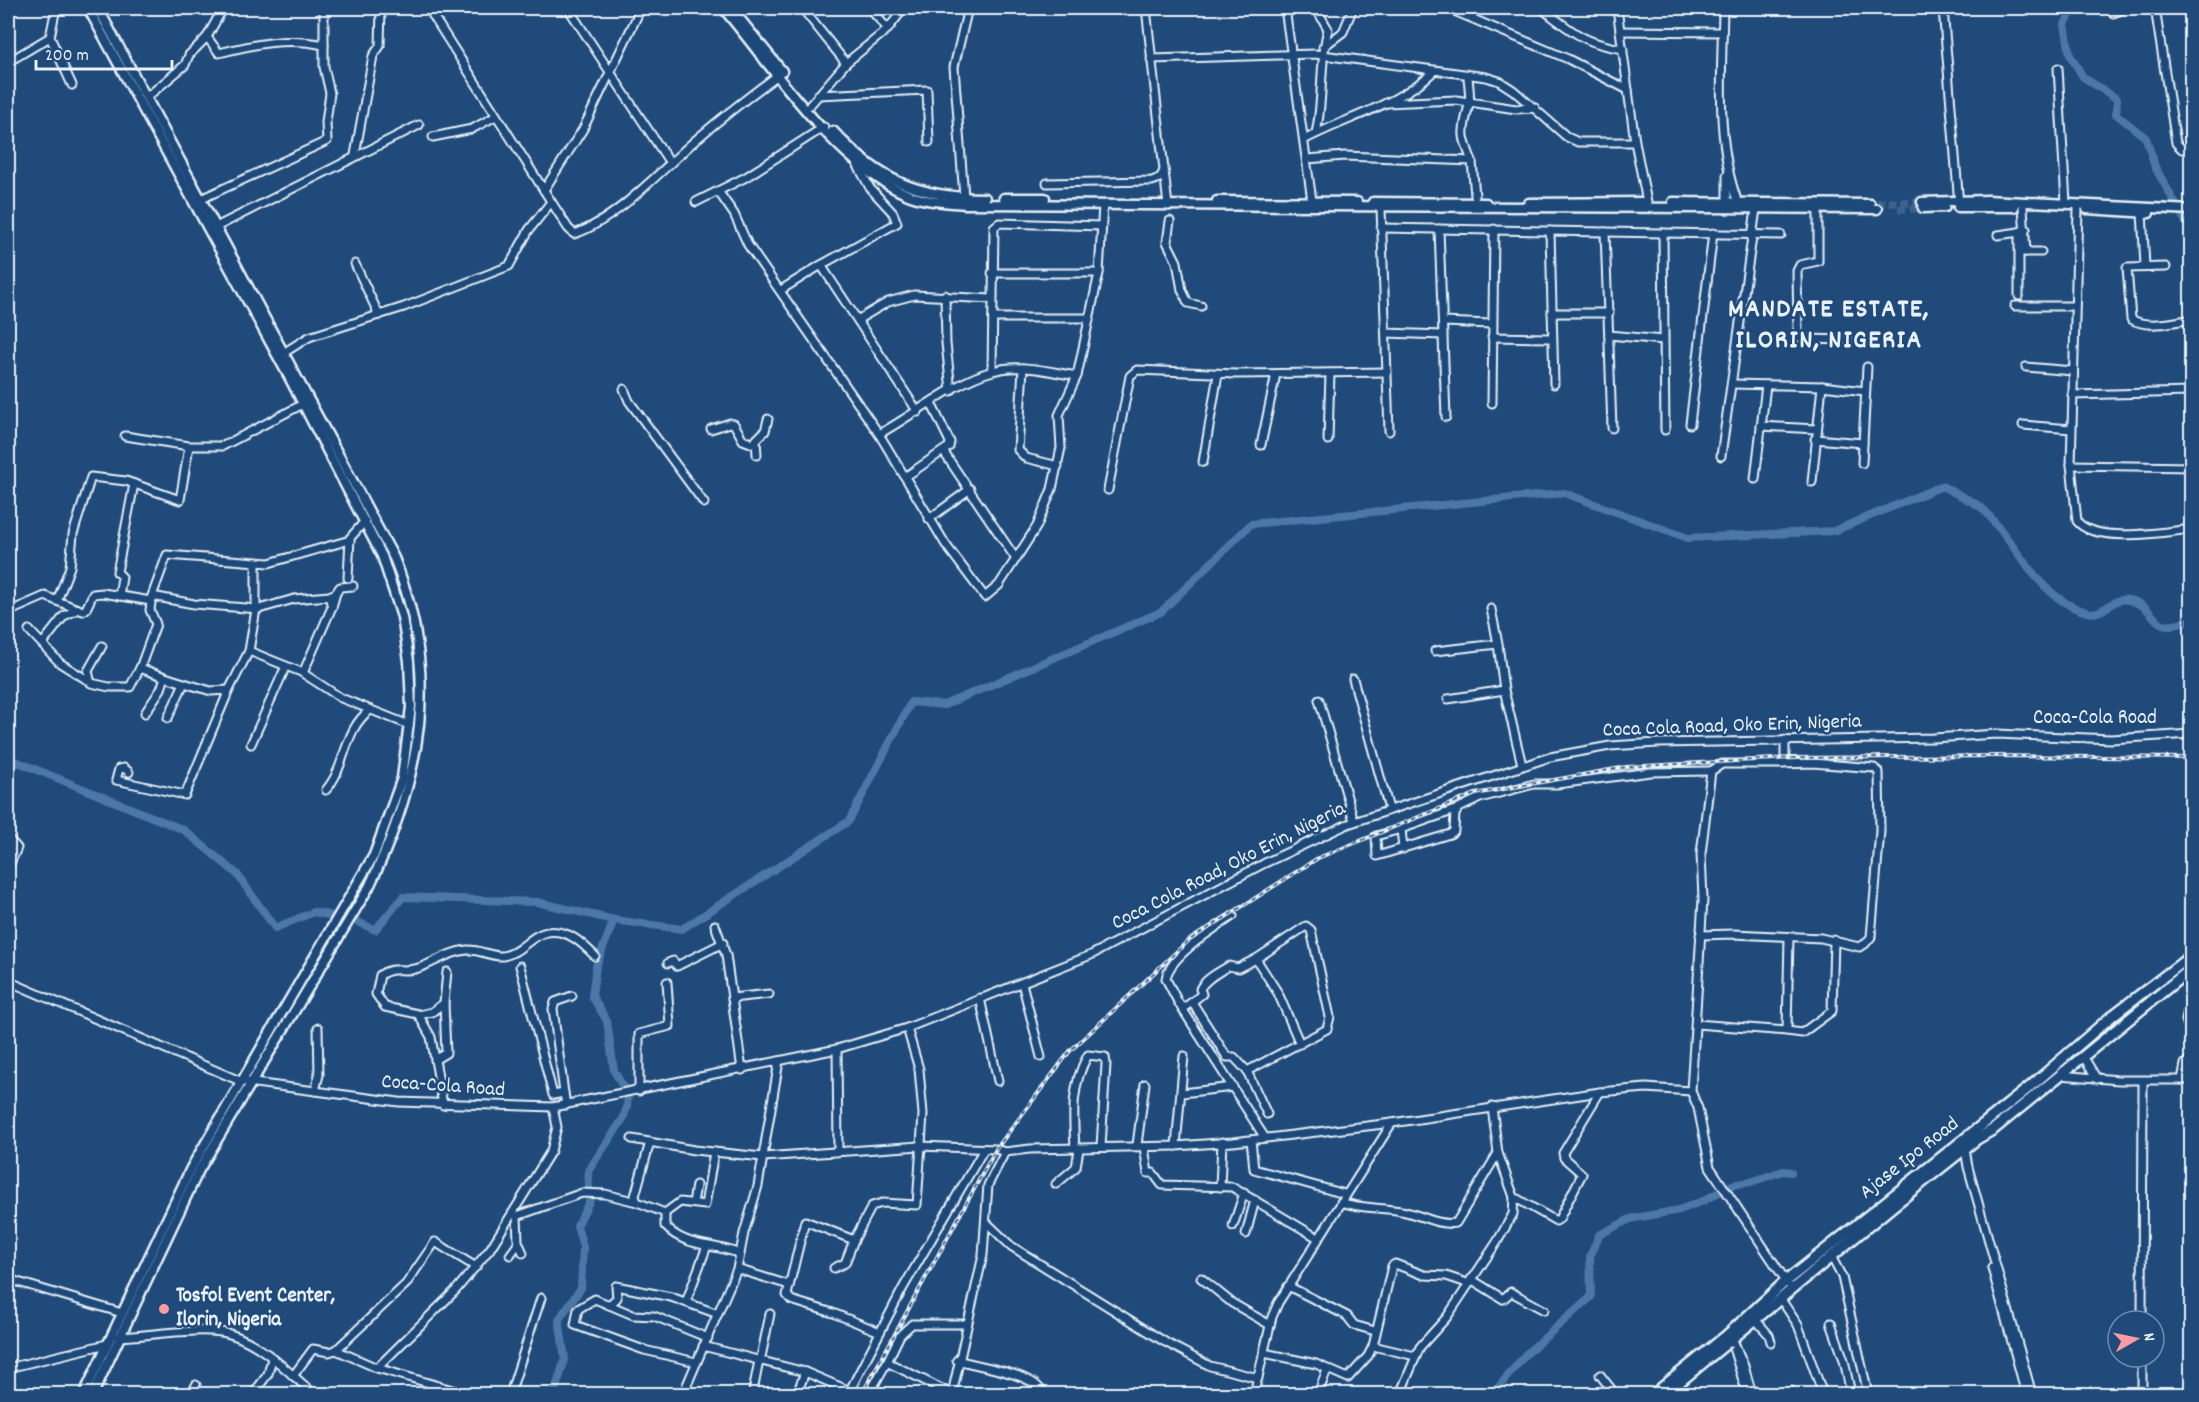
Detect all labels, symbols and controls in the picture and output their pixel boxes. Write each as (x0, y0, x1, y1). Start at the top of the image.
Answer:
scale bar (36, 33, 172, 71)
text: 200 m (45, 44, 89, 69)
district label: MANDATE ESTATE, ILORIN, NIGERIA (1728, 291, 1930, 361)
street label: Coca-Cola Road (2033, 704, 2157, 734)
street label: Coca Cola Road, Oko Erin, Nigeria (1602, 707, 1863, 747)
street label: Coca Cola Road, Oko Erin, Nigeria (1107, 794, 1352, 939)
street label: Coca-Cola Road (380, 1068, 506, 1106)
street label: Ajase Ipo Road (1854, 1110, 1966, 1208)
place label: Tosfol Event Center, Ilorin, Nigeria (176, 1282, 335, 1336)
marker: Tosfol Event Center, Ilorin, Nigeria (157, 1302, 171, 1316)
north arrow (2106, 1309, 2166, 1369)
text: N (2136, 1331, 2160, 1343)

